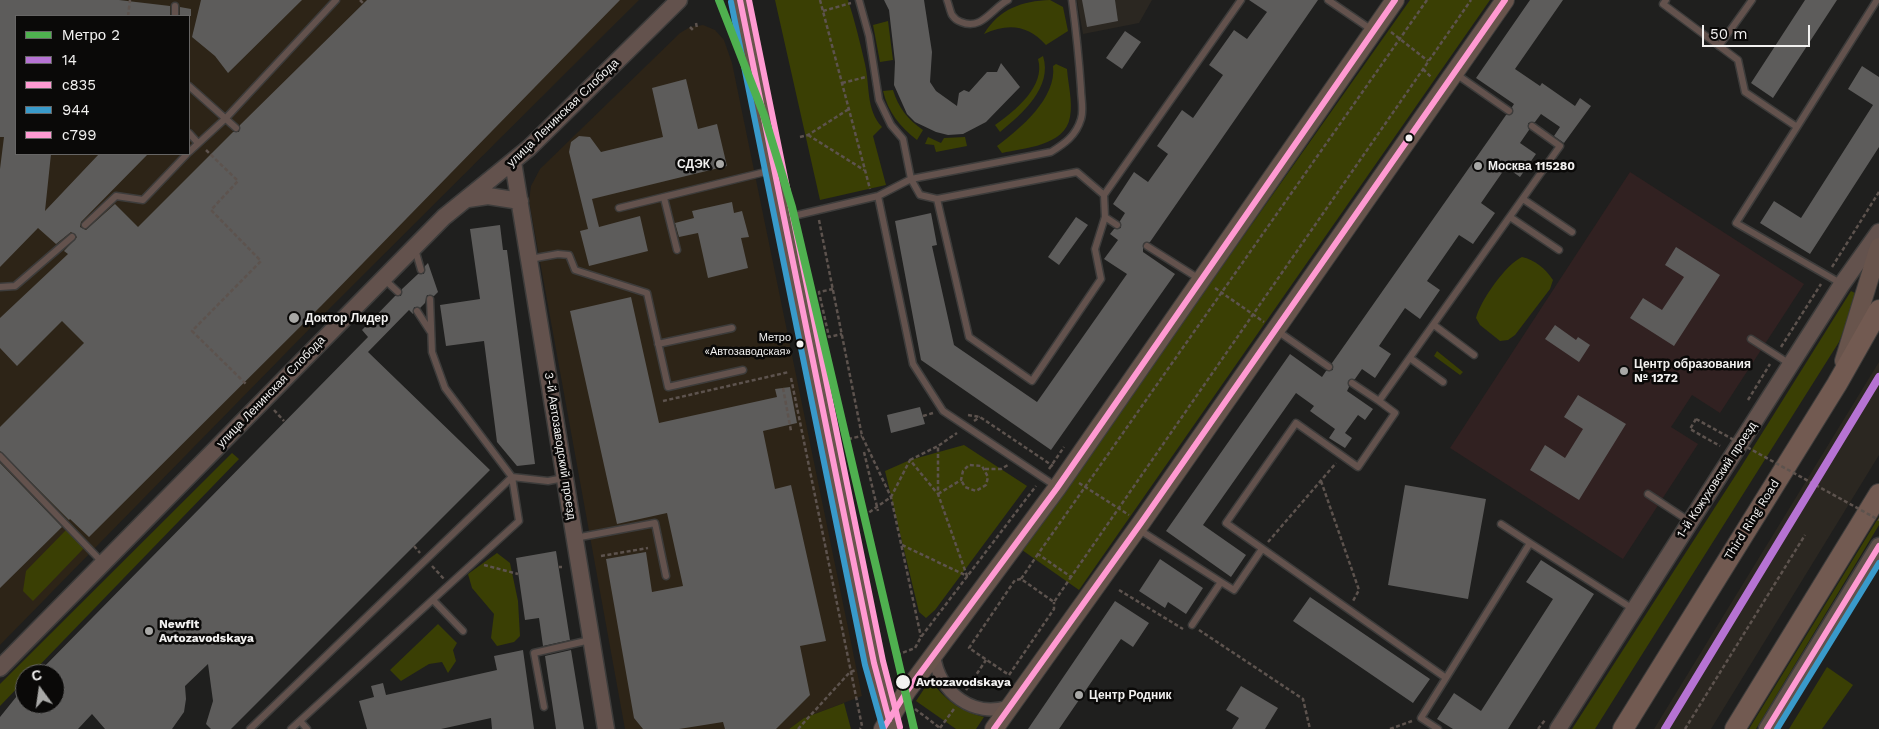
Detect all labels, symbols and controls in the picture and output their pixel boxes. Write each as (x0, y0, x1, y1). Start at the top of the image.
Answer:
legend (15, 15, 190, 155)
scale bar (1704, 15, 1812, 47)
text: 50 m (1710, 25, 1747, 43)
text: Метро 2 (62, 26, 120, 44)
text: 14 (62, 51, 77, 69)
street label: улица Ленинская Слобода (504, 56, 622, 170)
text: с835 (62, 76, 96, 94)
text: 944 (62, 101, 90, 119)
text: с799 (62, 126, 96, 144)
unlabelled marker (1404, 133, 1414, 143)
place label: СДЭК (677, 157, 710, 171)
marker: СДЭК (714, 158, 726, 170)
place label: Москва 115280 (1488, 159, 1575, 173)
marker: Москва 115280 (1472, 160, 1484, 172)
marker: Доктор Лидер (287, 311, 301, 325)
place label: Доктор Лидер (305, 311, 388, 325)
place label: Метро «Автозаводская» (705, 331, 791, 357)
street label: улица Ленинская Слобода (214, 333, 328, 451)
marker: Метро «Автозаводская» (795, 339, 805, 349)
place label: Центр образования № 1272 (1634, 357, 1751, 385)
marker: Центр образования № 1272 (1618, 365, 1630, 377)
street label: 3-й Автозаводский проезд (541, 371, 579, 521)
street label: 1-й Кожуховский проезд (1674, 419, 1760, 541)
street label: Third Ring Road (1721, 477, 1783, 563)
place label: Newfit Avtozavodskaya (159, 617, 254, 645)
marker: Newfit Avtozavodskaya (143, 625, 155, 637)
north arrow (15, 664, 65, 714)
text: С (30, 666, 43, 684)
marker: Avtozavodskaya (894, 673, 912, 691)
place label: Avtozavodskaya (916, 675, 1011, 689)
place label: Центр Родник (1089, 688, 1172, 702)
marker: Центр Родник (1073, 689, 1085, 701)

